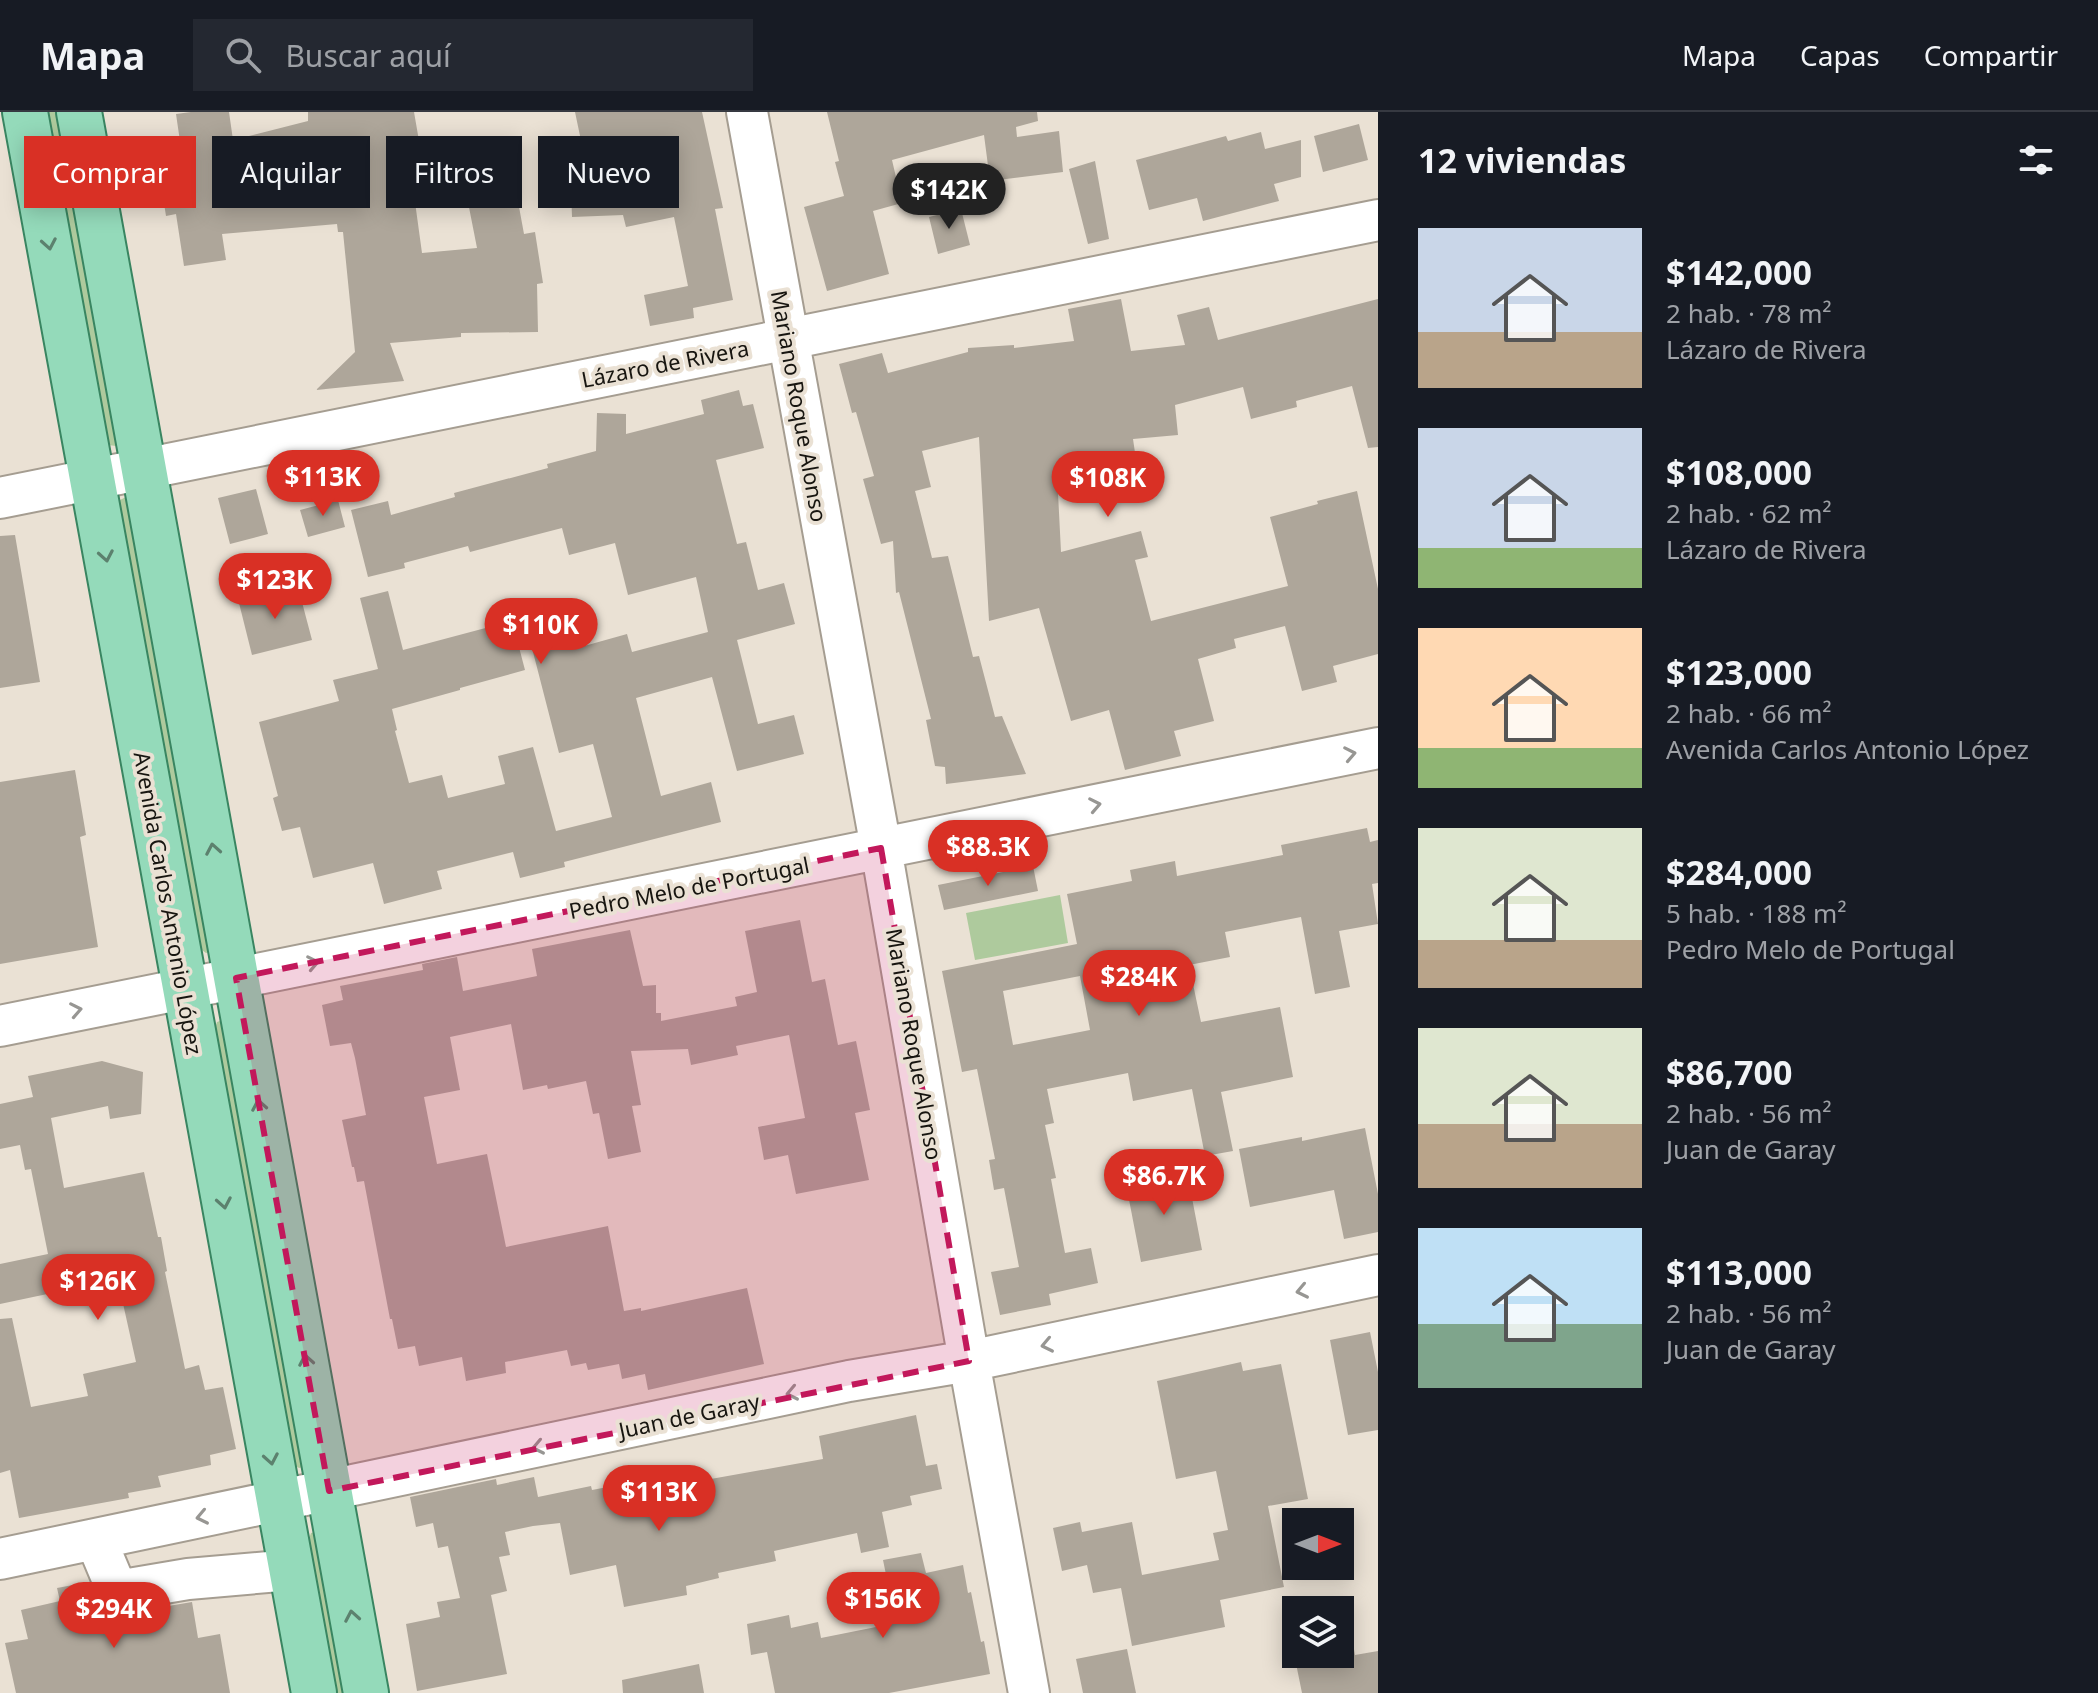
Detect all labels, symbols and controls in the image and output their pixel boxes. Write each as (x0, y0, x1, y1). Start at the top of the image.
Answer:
search box (193, 19, 753, 91)
text: Mapa (40, 29, 145, 81)
icon: search (221, 33, 265, 77)
text: Buscar aquí (285, 35, 451, 76)
text: Mapa (1682, 36, 1756, 74)
text: Capas (1800, 36, 1880, 74)
text: Compartir (1924, 36, 2058, 74)
chip: Comprar (24, 136, 196, 208)
chip: Alquilar (212, 136, 370, 208)
chip: Filtros (386, 136, 522, 208)
chip: Nuevo (538, 136, 679, 208)
text: 12 viviendas (1418, 137, 1626, 183)
icon: filters (2014, 138, 2058, 182)
pin: $142K (893, 163, 1005, 231)
text: $142K (911, 171, 987, 207)
one-way arrow (39, 237, 56, 251)
text: $142,000 (1666, 249, 1812, 295)
icon: home (1482, 260, 1578, 356)
street label: Mariano Roque Alonso (765, 288, 835, 524)
text: 2 hab. · 78 m² (1666, 295, 1832, 331)
text: Lázaro de Rivera (1666, 331, 1867, 367)
street label: Lázaro de Rivera (579, 332, 751, 394)
text: $108,000 (1666, 449, 1812, 495)
pin: $113K (267, 450, 379, 518)
pin: $108K (1052, 451, 1164, 519)
text: $113K (285, 458, 361, 494)
text: $108K (1070, 459, 1146, 495)
icon: home (1482, 460, 1578, 556)
text: 2 hab. · 62 m² (1666, 495, 1832, 531)
text: Lázaro de Rivera (1666, 531, 1867, 567)
one-way arrow (96, 549, 113, 563)
pin: $123K (219, 553, 331, 621)
text: $123K (237, 561, 313, 597)
pin: $110K (485, 598, 597, 666)
text: $110K (503, 606, 579, 642)
text: $123,000 (1666, 649, 1812, 695)
icon: home (1482, 660, 1578, 756)
text: 2 hab. · 66 m² (1666, 695, 1832, 731)
text: Avenida Carlos Antonio López (1666, 731, 2029, 767)
one-way arrow (1343, 746, 1356, 763)
street label: Avenida Carlos Antonio López (128, 749, 210, 1057)
one-way arrow (1088, 798, 1102, 815)
pin: $88.3K (923, 820, 1053, 888)
text: $88.3K (946, 828, 1030, 864)
one-way arrow (206, 842, 223, 856)
street label: Pedro Melo de Portugal (566, 849, 812, 925)
text: $284,000 (1666, 849, 1812, 895)
icon: home (1482, 860, 1578, 956)
text: 5 hab. · 188 m² (1666, 895, 1847, 931)
street label: Mariano Roque Alonso (880, 926, 950, 1162)
text: Pedro Melo de Portugal (1666, 931, 1955, 967)
pin: $284K (1083, 950, 1195, 1018)
one-way arrow (306, 955, 320, 972)
text: $284K (1101, 958, 1177, 994)
one-way arrow (70, 1003, 83, 1020)
text: $86,700 (1666, 1049, 1792, 1095)
icon: home (1482, 1060, 1578, 1156)
text: 2 hab. · 56 m² (1666, 1095, 1832, 1131)
one-way arrow (252, 1098, 269, 1111)
text: Juan de Garay (1666, 1131, 1836, 1167)
pin: $86.7K (1099, 1149, 1229, 1217)
text: $86.7K (1122, 1157, 1206, 1193)
one-way arrow (214, 1197, 231, 1210)
text: $113,000 (1666, 1249, 1812, 1295)
pin: $126K (42, 1254, 154, 1322)
icon: home (1482, 1260, 1578, 1356)
text: $126K (60, 1262, 136, 1298)
one-way arrow (1295, 1282, 1309, 1299)
text: 2 hab. · 56 m² (1666, 1295, 1832, 1331)
text: Juan de Garay (1666, 1331, 1836, 1367)
one-way arrow (1041, 1336, 1055, 1353)
one-way arrow (298, 1354, 315, 1367)
one-way arrow (785, 1384, 799, 1401)
street label: Juan de Garay (614, 1385, 763, 1445)
one-way arrow (531, 1438, 545, 1455)
one-way arrow (261, 1452, 278, 1466)
pin: $113K (603, 1465, 715, 1533)
text: $113K (621, 1473, 697, 1509)
one-way arrow (195, 1508, 208, 1525)
north arrow (1282, 1508, 1354, 1580)
map controls (1282, 1508, 1354, 1668)
pin: $156K (827, 1572, 939, 1640)
text: $156K (845, 1580, 921, 1616)
pin: $294K (58, 1582, 170, 1650)
text: $294K (76, 1590, 152, 1626)
button: layers (1282, 1596, 1354, 1668)
one-way arrow (345, 1609, 362, 1623)

